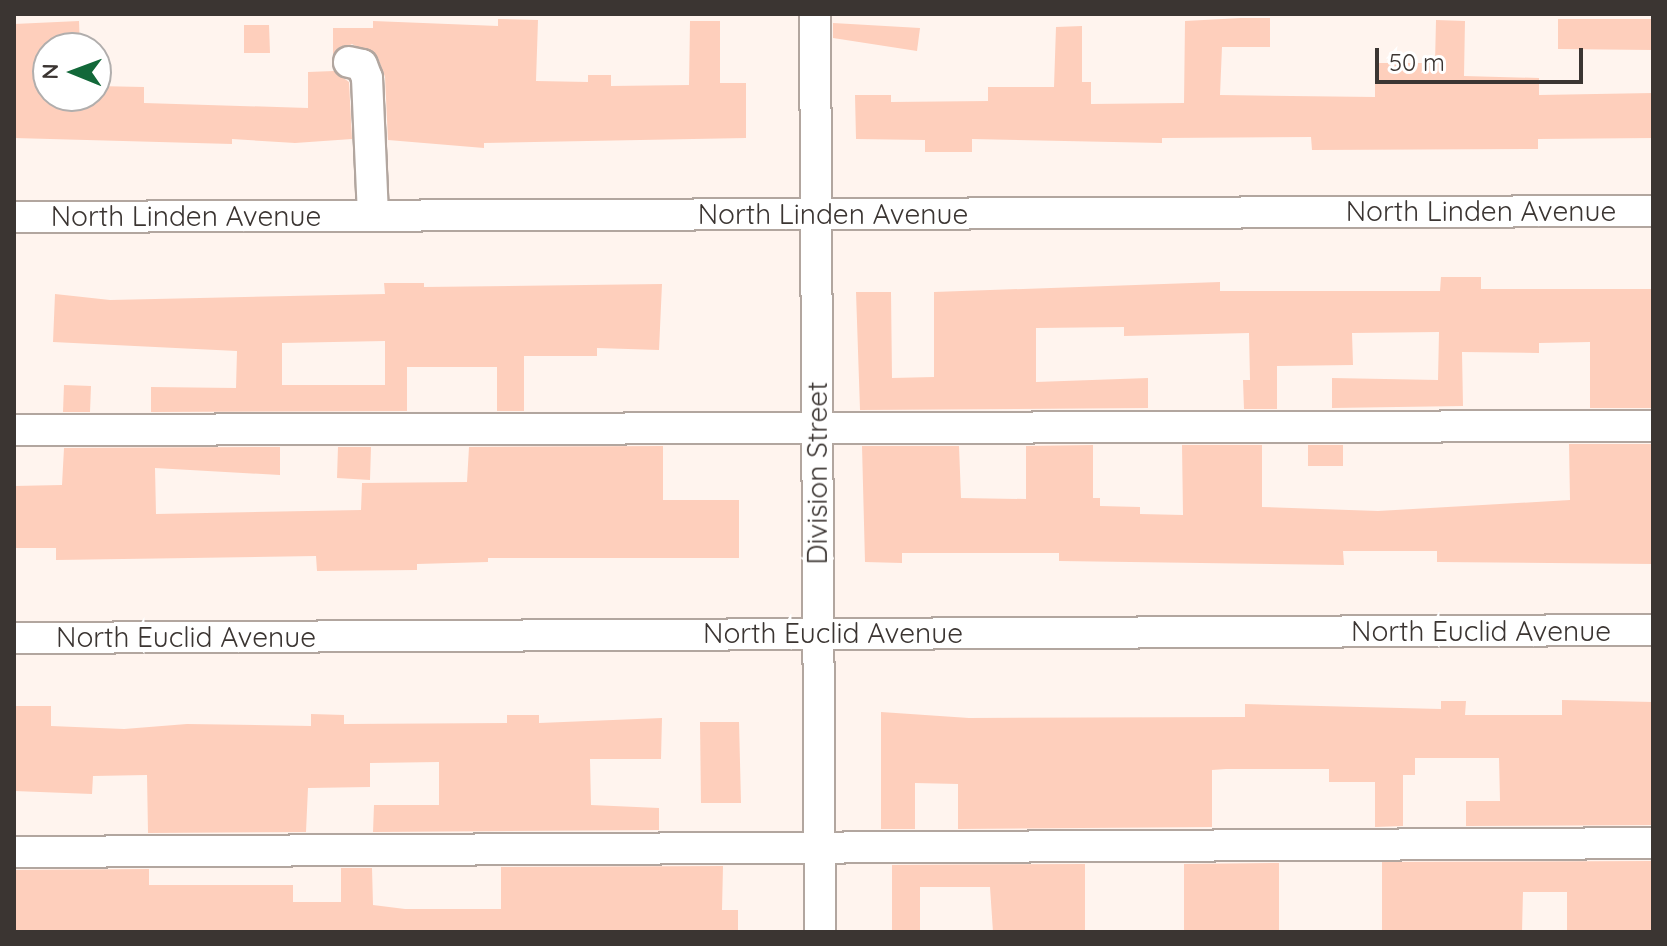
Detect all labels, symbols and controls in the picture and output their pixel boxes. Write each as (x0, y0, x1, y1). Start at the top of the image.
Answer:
north arrow (32, 32, 112, 112)
scale bar (1379, 32, 1587, 82)
text: 50 m (1389, 47, 1445, 77)
text: N (36, 63, 64, 80)
street label: North Linden Avenue (1346, 194, 1616, 228)
street label: North Linden Avenue (698, 197, 968, 231)
street label: North Linden Avenue (51, 199, 321, 233)
street label: Division Street (800, 381, 834, 565)
street label: North Euclid Avenue (1351, 614, 1611, 648)
street label: North Euclid Avenue (703, 616, 963, 650)
street label: North Euclid Avenue (56, 620, 316, 654)

